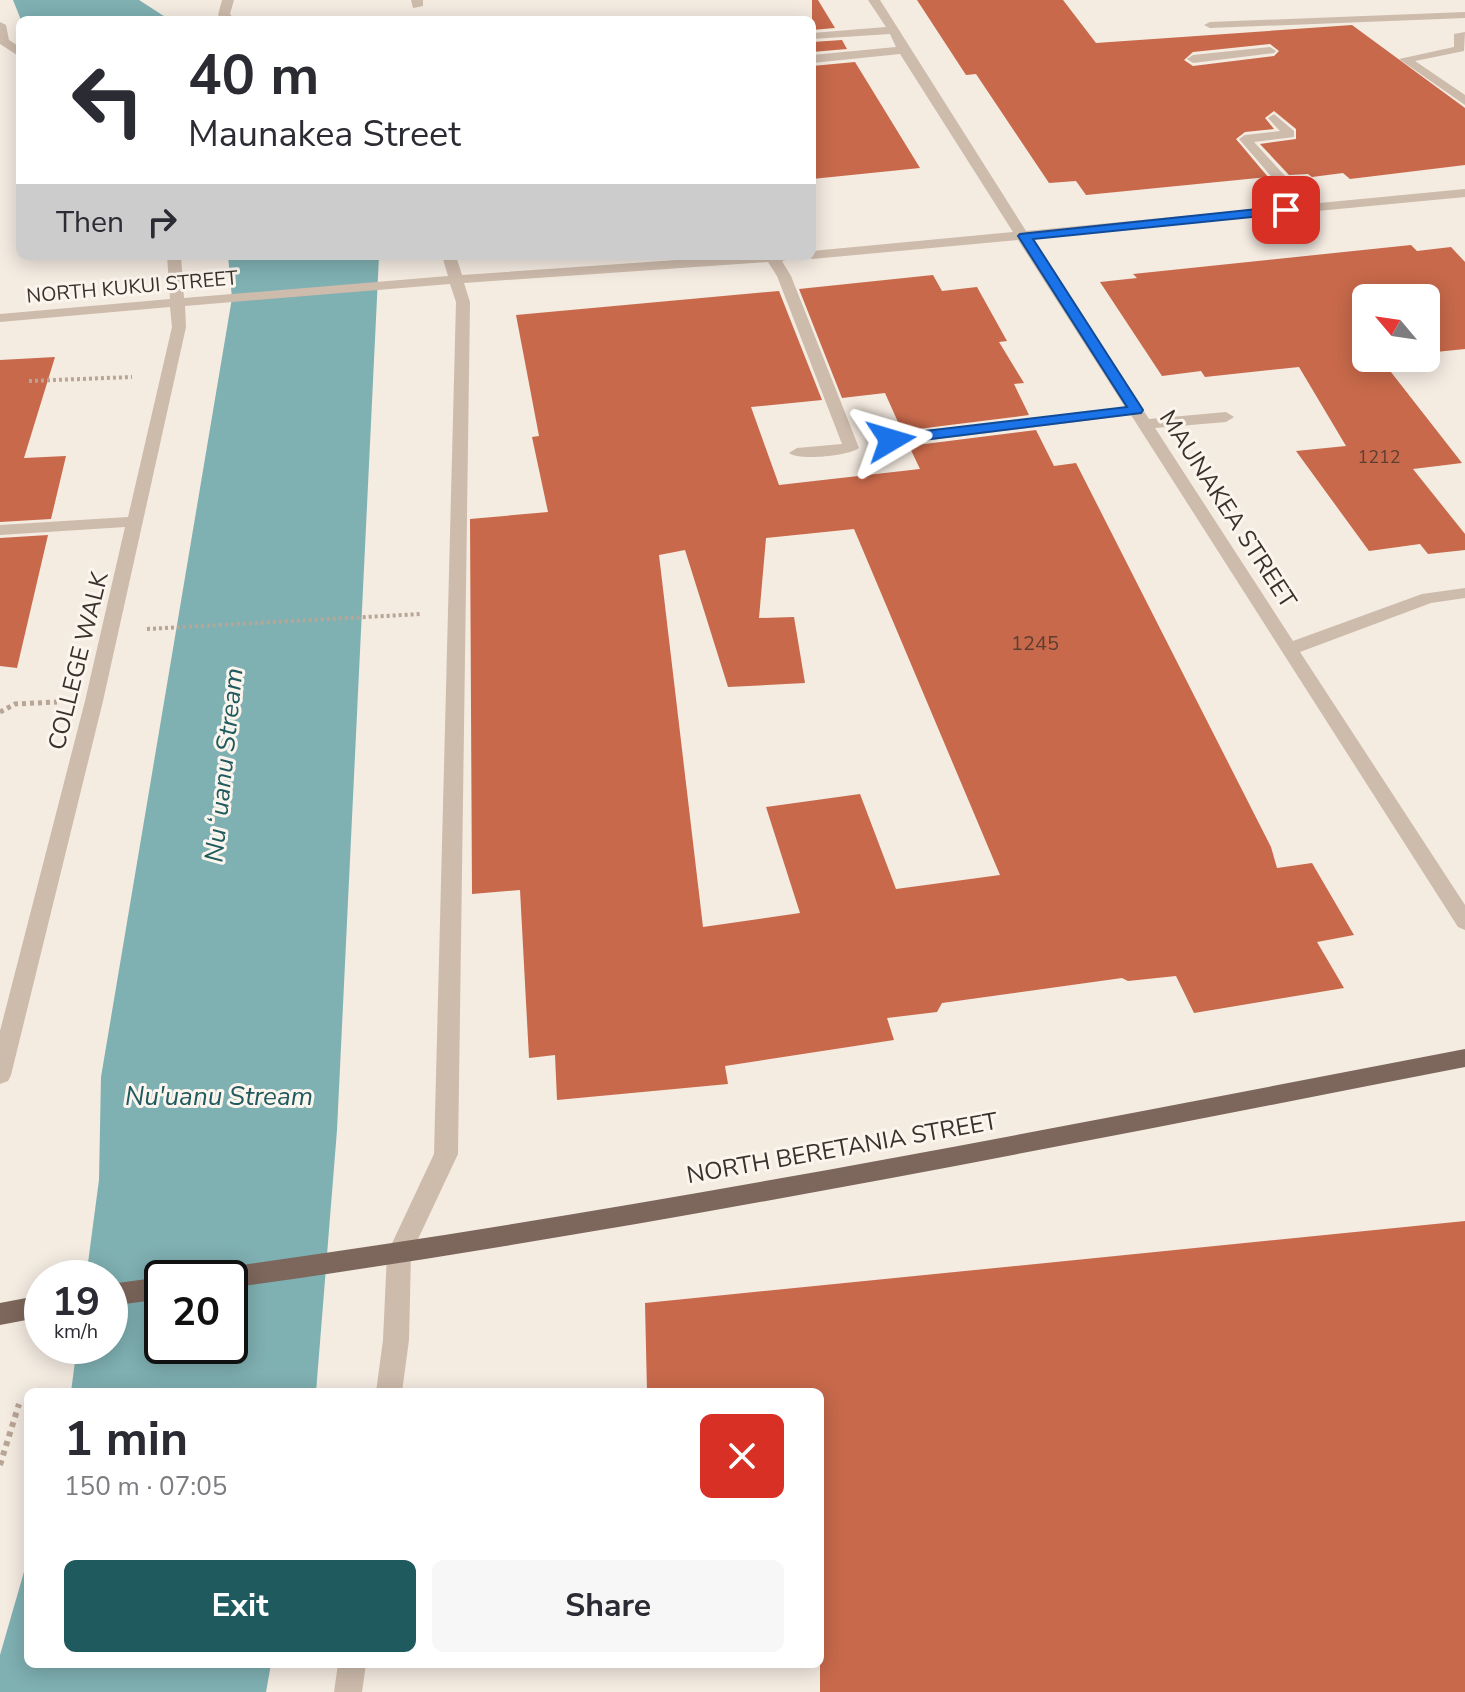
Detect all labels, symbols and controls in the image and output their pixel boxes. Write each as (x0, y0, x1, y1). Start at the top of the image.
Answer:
text: 40 m (188, 37, 319, 114)
icon: left (56, 48, 160, 152)
text: Maunakea Street (188, 110, 461, 159)
pin (1252, 176, 1320, 244)
icon: arrive (1264, 188, 1308, 232)
icon: right (140, 200, 184, 244)
text: Then (56, 202, 124, 243)
street label: NORTH KUKUI STREET (25, 264, 239, 310)
north arrow (1352, 284, 1440, 372)
map controls (1352, 284, 1440, 372)
position arrow (849, 398, 933, 482)
street label: MAUNAKEA STREET (1152, 404, 1304, 615)
house number: 1212 (1357, 445, 1401, 469)
street label: COLLEGE WALK (40, 568, 116, 753)
house number: 1245 (1011, 630, 1059, 657)
water label: Nuʻuanu Stream (196, 666, 252, 864)
water label: Nu'uanu Stream (125, 1079, 313, 1114)
street label: NORTH BERETANIA STREET (684, 1105, 1001, 1191)
speed limit sign: 20 (144, 1260, 248, 1364)
text: 19 (52, 1275, 100, 1329)
text: km/h (54, 1318, 98, 1345)
text: 1 min (64, 1406, 188, 1472)
button: close (700, 1414, 784, 1498)
text: 150 m · 07:05 (64, 1469, 227, 1504)
button: Exit (64, 1560, 416, 1652)
button: Share (432, 1560, 784, 1652)

